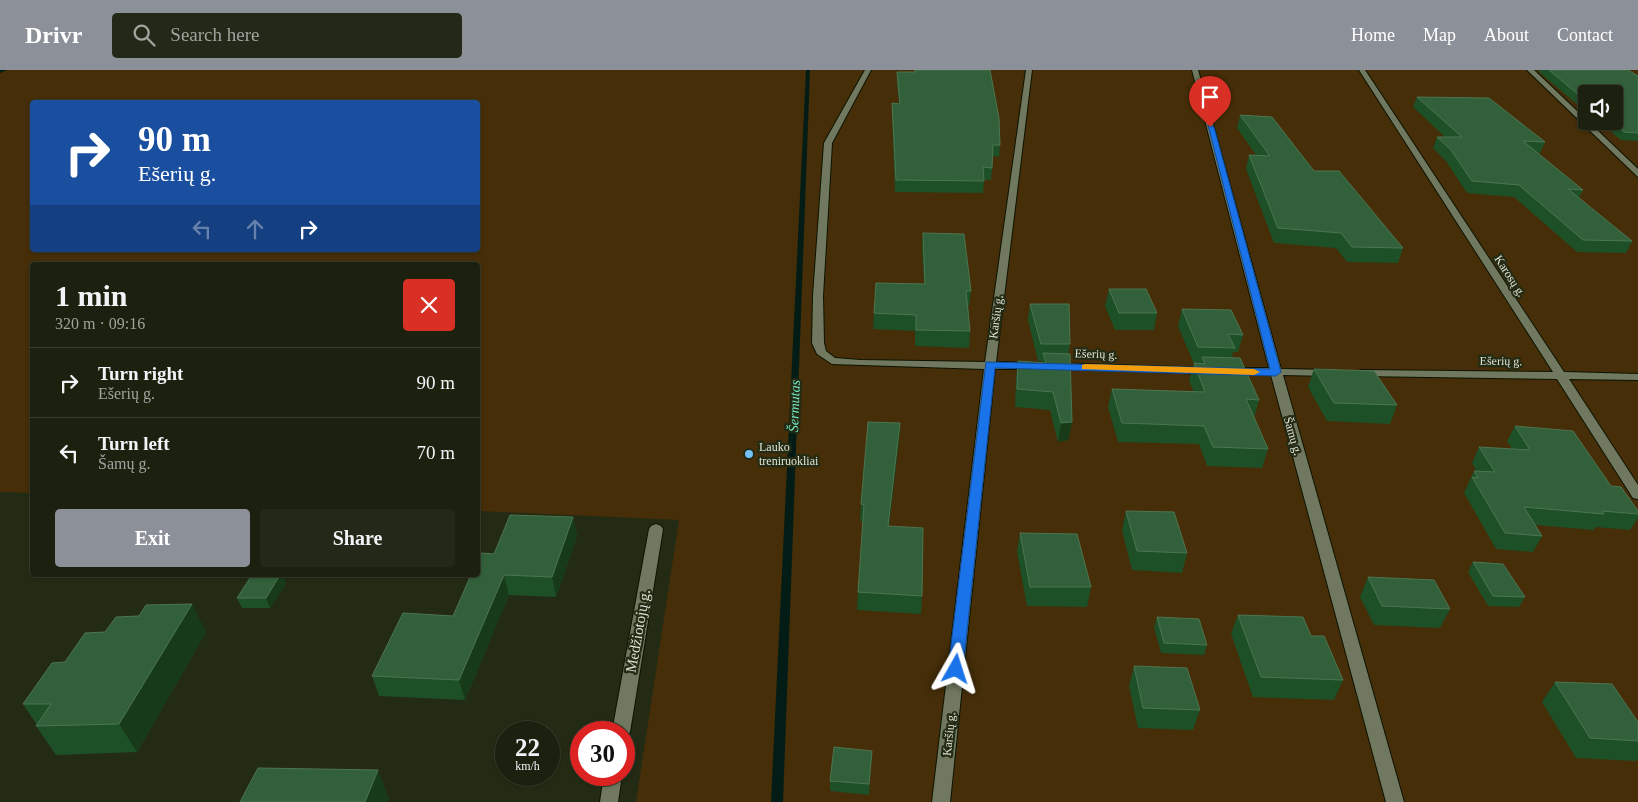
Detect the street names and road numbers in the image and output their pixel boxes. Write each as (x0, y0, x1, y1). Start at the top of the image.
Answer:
street label: Karosų g. (1491, 253, 1529, 299)
street label: Karšių g. (986, 294, 1006, 340)
street label: Ešerių g. (1074, 346, 1118, 362)
street label: Ešerių g. (1480, 354, 1522, 368)
street label: Šamų g. (1281, 415, 1305, 457)
street label: Medžiotojų g. (623, 588, 653, 674)
street label: Karšių g. (940, 711, 958, 757)

